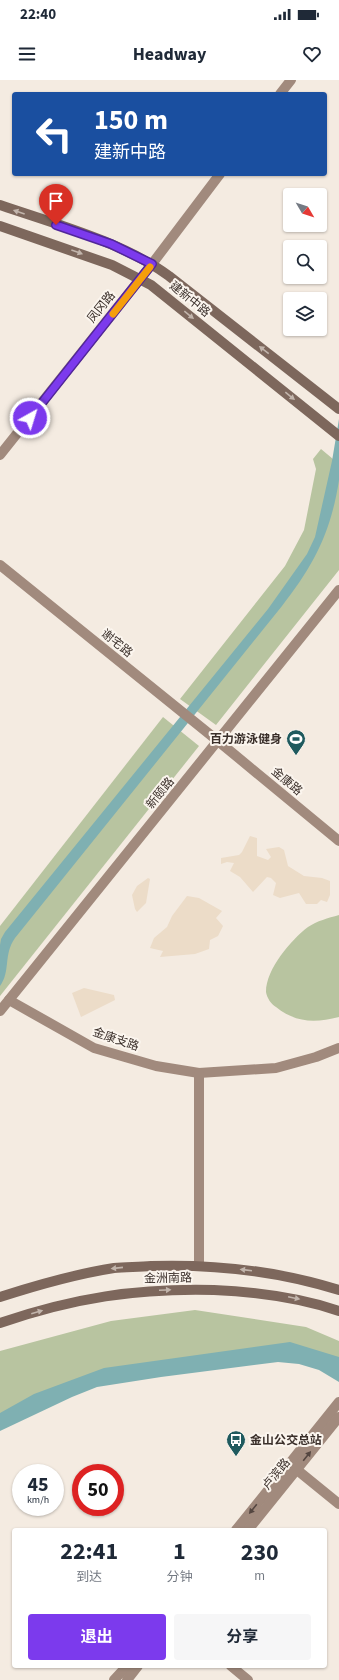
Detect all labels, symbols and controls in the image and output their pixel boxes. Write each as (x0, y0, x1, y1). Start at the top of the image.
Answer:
text: 22:40 (20, 4, 56, 25)
text: Headway (133, 42, 206, 67)
icon: menu (16, 43, 38, 65)
icon: heart (301, 43, 323, 65)
text: 150 m (94, 100, 168, 140)
icon: left (28, 108, 80, 160)
text: 建新中路 (94, 140, 166, 165)
pin (39, 184, 73, 225)
north arrow (283, 188, 327, 232)
map controls (283, 188, 327, 336)
icon: arrive (45, 190, 67, 212)
one-way arrow (13, 209, 25, 215)
button: search (283, 240, 327, 284)
one-way arrow (71, 249, 83, 255)
street label: 建新中路 (166, 278, 214, 321)
street label: 凤冈路 (83, 288, 119, 327)
button: layers (283, 292, 327, 336)
one-way arrow (184, 310, 194, 319)
one-way arrow (259, 346, 270, 354)
one-way arrow (285, 392, 296, 401)
position arrow (9, 397, 51, 439)
street label: 谢宅路 (97, 625, 136, 661)
sports icon: 百力游泳健身 (285, 728, 307, 756)
place label: 百力游泳健身 (210, 731, 282, 748)
street label: 金康路 (267, 763, 306, 799)
street label: 新颐路 (142, 774, 178, 813)
street label: 金康支路 (90, 1024, 141, 1055)
one-way arrow (110, 1265, 123, 1272)
one-way arrow (240, 1267, 252, 1273)
street label: 金洲南路 (144, 1270, 192, 1287)
one-way arrow (159, 1287, 172, 1293)
one-way arrow (288, 1296, 301, 1302)
one-way arrow (31, 1309, 43, 1315)
bus stop icon: 金山公交总站 (225, 1429, 247, 1457)
place label: 金山公交总站 (250, 1432, 322, 1449)
one-way arrow (303, 1450, 312, 1461)
street label: 卢滨路 (258, 1455, 294, 1494)
speed limit sign: 50 (72, 1464, 124, 1516)
text: 45 (27, 1471, 49, 1499)
text: km/h (27, 1493, 49, 1507)
one-way arrow (249, 1504, 258, 1515)
text: 22:41 (60, 1534, 118, 1569)
text: 1 (173, 1534, 186, 1569)
text: 230 (241, 1535, 279, 1570)
text: m (254, 1567, 265, 1585)
text: 到达 (76, 1568, 102, 1586)
text: 分钟 (166, 1568, 192, 1586)
button: 退出 (28, 1614, 166, 1660)
button: 分享 (174, 1614, 311, 1660)

